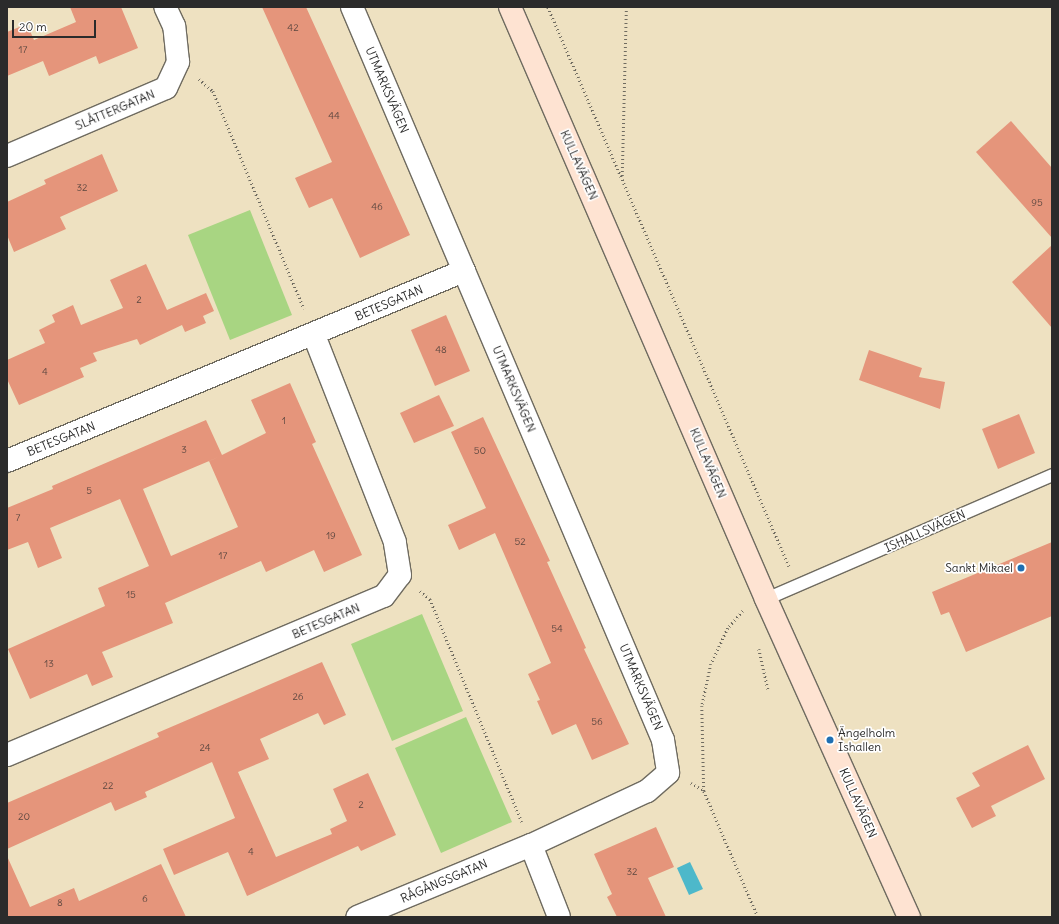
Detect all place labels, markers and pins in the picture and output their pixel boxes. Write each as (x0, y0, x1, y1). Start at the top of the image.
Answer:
place label: Sankt Mikael (945, 561, 1013, 575)
marker: Sankt Mikael (1016, 563, 1026, 573)
place label: Ängelholm Ishallen (838, 726, 895, 754)
marker: Ängelholm Ishallen (825, 735, 835, 745)

